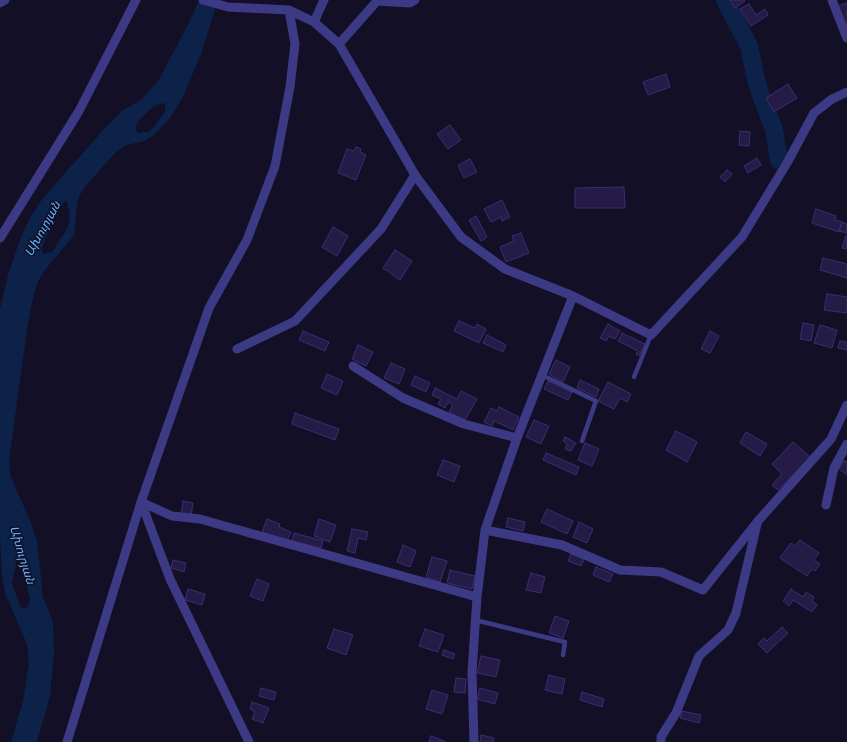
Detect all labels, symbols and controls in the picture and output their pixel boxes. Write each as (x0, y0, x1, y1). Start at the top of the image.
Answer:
water label: Ախուրյան (22, 199, 64, 259)
water label: Ախուրյան (6, 524, 38, 586)

